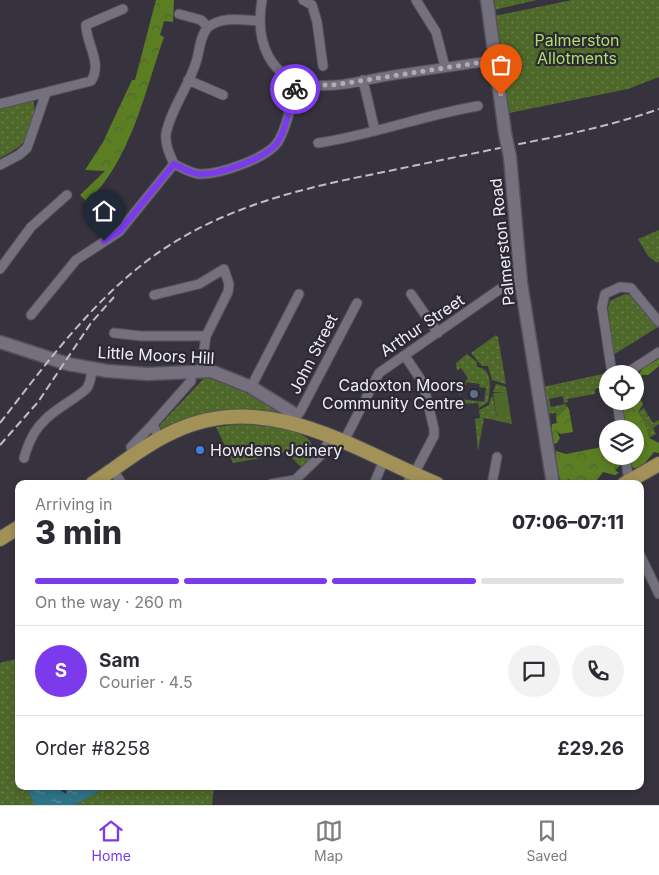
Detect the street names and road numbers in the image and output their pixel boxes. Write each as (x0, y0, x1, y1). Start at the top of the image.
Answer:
street label: Palmerston Road (485, 177, 519, 307)
street label: Arthur Street (376, 290, 468, 360)
street label: John Street (284, 311, 342, 397)
street label: Little Moors Hill (97, 342, 215, 368)

